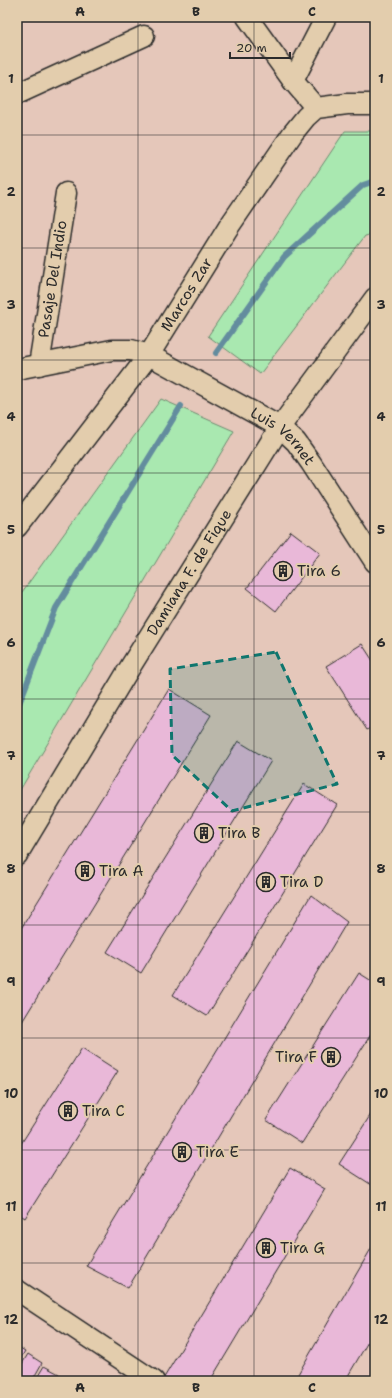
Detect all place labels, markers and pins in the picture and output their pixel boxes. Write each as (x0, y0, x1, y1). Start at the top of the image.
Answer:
building icon: Tira 6 (272, 560, 294, 582)
place label: Tira 6 (297, 561, 341, 581)
building icon: Tira B (193, 822, 215, 844)
place label: Tira B (218, 823, 261, 843)
building icon: Tira A (74, 860, 96, 882)
place label: Tira A (99, 861, 144, 881)
building icon: Tira D (255, 871, 277, 893)
place label: Tira D (280, 872, 324, 892)
building icon: Tira F (320, 1046, 342, 1068)
place label: Tira F (275, 1047, 317, 1067)
building icon: Tira C (57, 1100, 79, 1122)
place label: Tira C (82, 1101, 125, 1121)
building icon: Tira E (171, 1141, 193, 1163)
place label: Tira E (196, 1142, 239, 1162)
building icon: Tira G (255, 1237, 277, 1259)
place label: Tira G (280, 1238, 325, 1258)

